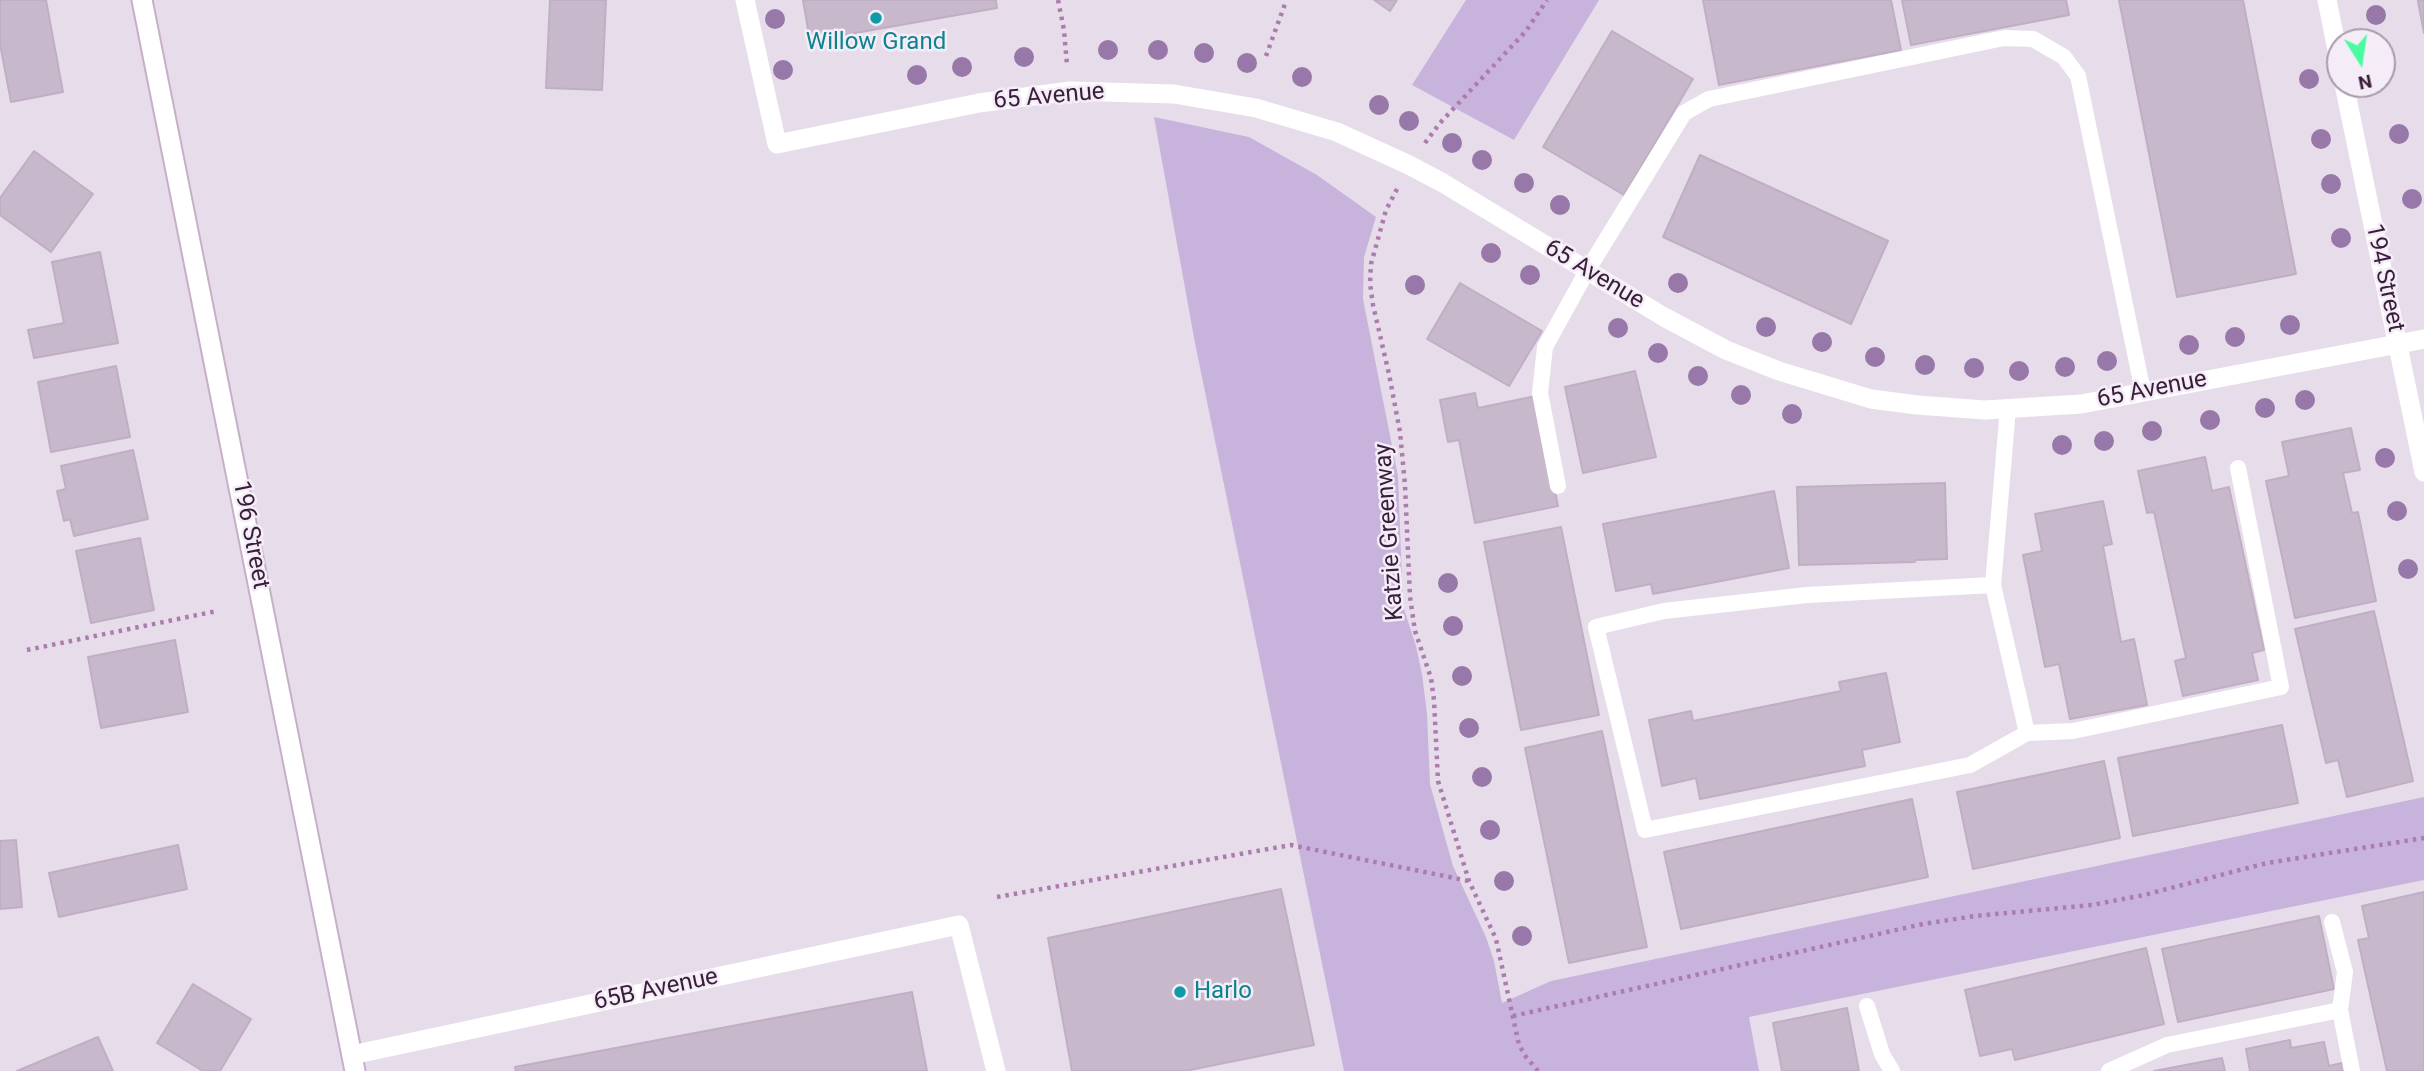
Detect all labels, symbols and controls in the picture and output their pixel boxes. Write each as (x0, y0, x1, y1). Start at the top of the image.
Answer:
marker: Willow Grand (868, 10, 884, 26)
north arrow (2326, 28, 2396, 98)
place label: Willow Grand (806, 29, 946, 57)
text: N (2356, 69, 2374, 95)
street label: 65 Avenue (992, 78, 1106, 116)
street label: 194 Street (2359, 221, 2409, 335)
street label: 65 Avenue (1539, 234, 1649, 316)
street label: 65 Avenue (2095, 365, 2209, 415)
street label: Katzie Greenway (1369, 442, 1411, 622)
street label: 196 Street (225, 478, 275, 592)
street label: 65B Avenue (591, 963, 721, 1017)
place label: Harlo (1194, 978, 1252, 1006)
marker: Harlo (1172, 984, 1188, 1000)

